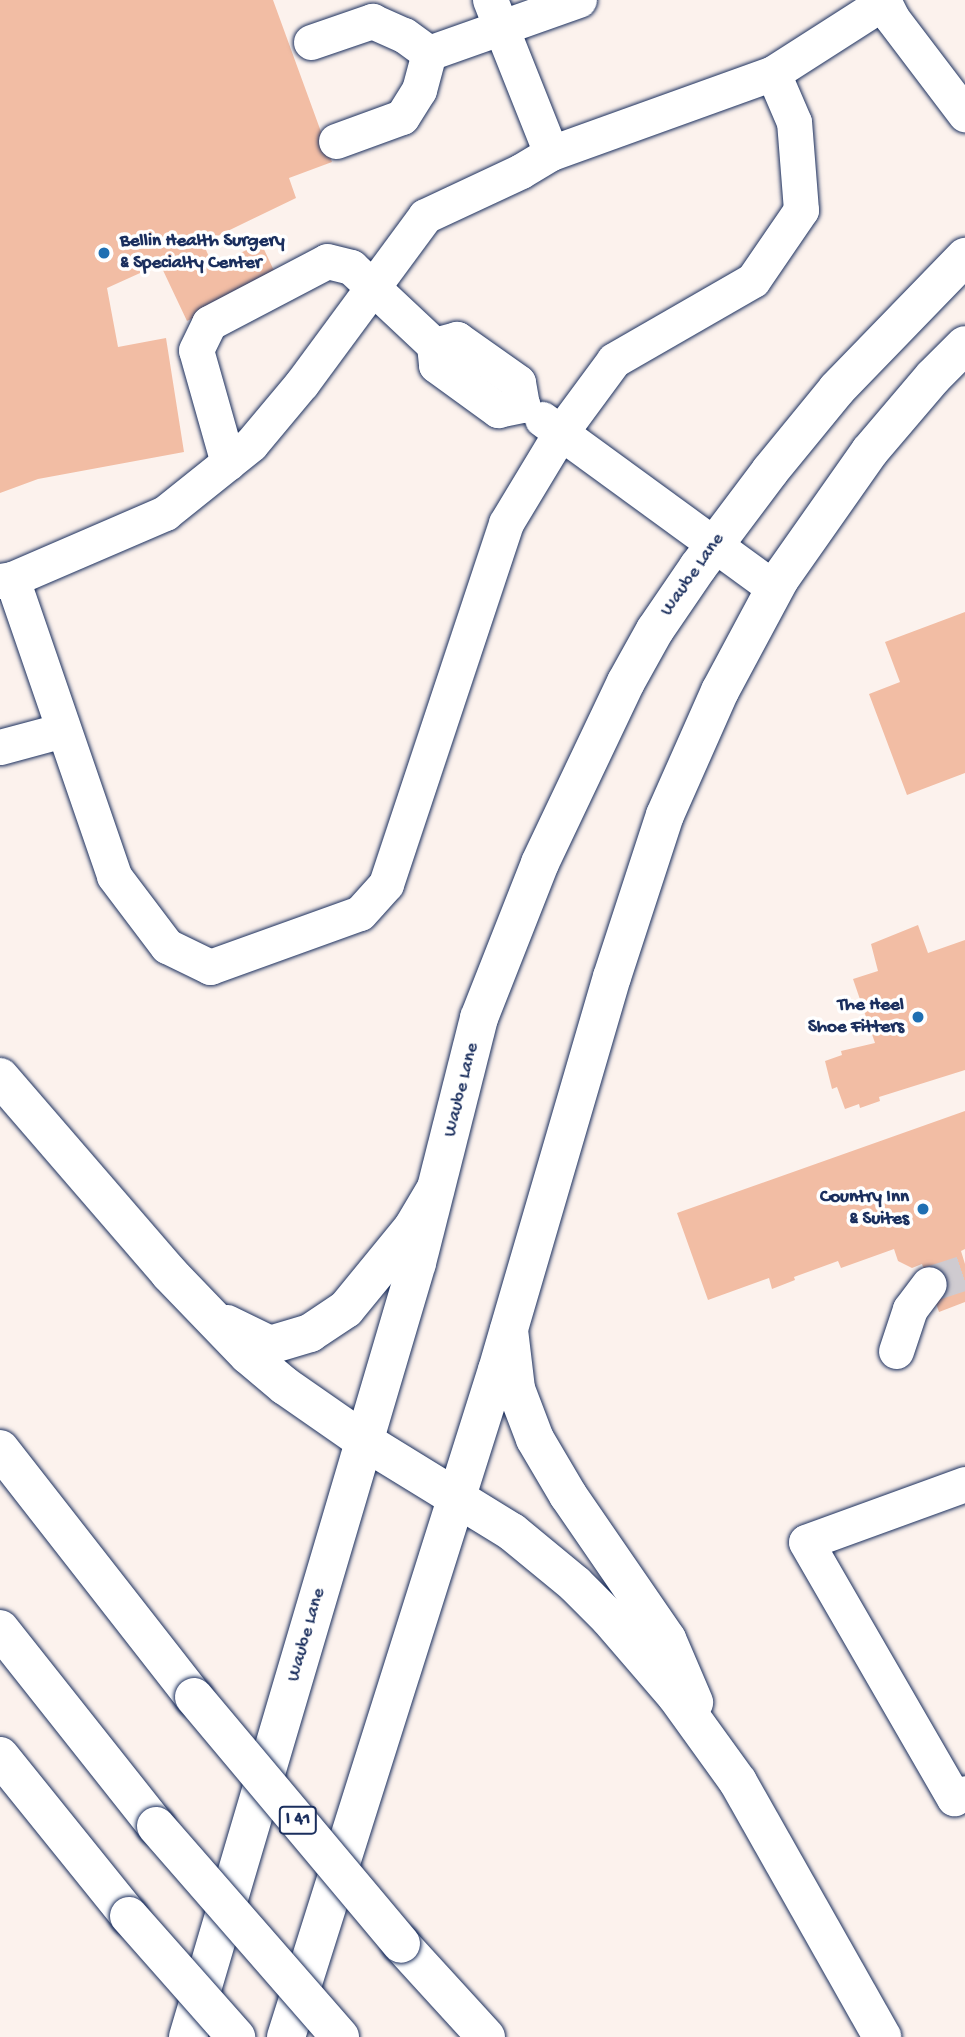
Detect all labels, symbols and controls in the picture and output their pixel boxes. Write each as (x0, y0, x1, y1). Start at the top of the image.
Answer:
place label: Bellin Health Surgery & Specialty Center (120, 231, 285, 275)
marker: Bellin Health Surgery & Specialty Center (94, 243, 114, 263)
street label: Waube Lane (656, 529, 730, 621)
place label: The Heel Shoe Fitters (808, 995, 904, 1039)
marker: The Heel Shoe Fitters (910, 1009, 926, 1025)
street label: Waube Lane (439, 1041, 485, 1139)
place label: Country Inn & Suites (820, 1187, 909, 1231)
marker: Country Inn & Suites (915, 1201, 931, 1217)
street label: Waube Lane (283, 1586, 331, 1684)
road number: I 41 (279, 1806, 317, 1834)

